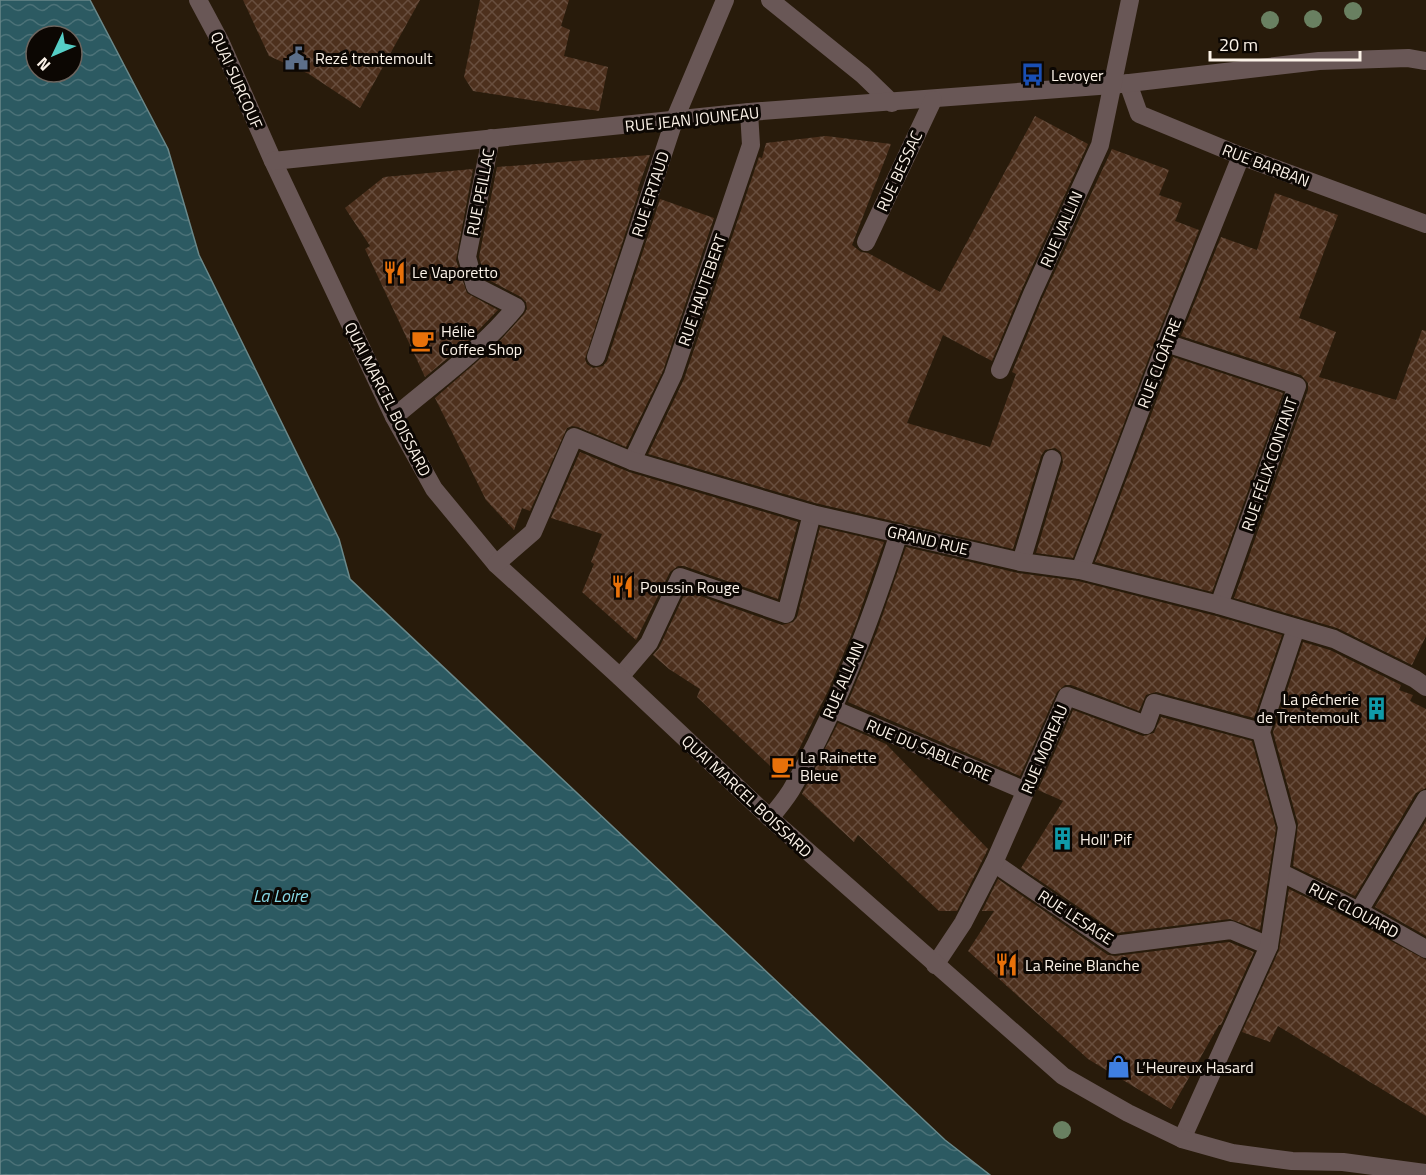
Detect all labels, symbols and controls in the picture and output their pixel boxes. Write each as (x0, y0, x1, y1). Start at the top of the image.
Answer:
north arrow (24, 24, 84, 84)
scale bar (1210, 24, 1360, 62)
street label: QUAI SURCOUF (205, 27, 269, 133)
text: 20 m (1219, 31, 1258, 58)
public building icon: Rezé trentemoult (284, 45, 310, 71)
place label: Rezé trentemoult (315, 46, 433, 70)
text: N (31, 52, 56, 77)
bus stop icon: Levoyer (1020, 62, 1046, 88)
place label: Levoyer (1051, 63, 1104, 87)
street label: RUE JEAN JOUNEAU (624, 100, 760, 138)
street label: RUE BESSAC (870, 127, 928, 215)
street label: RUE BARBAN (1219, 137, 1313, 193)
street label: RUE PEILLAC (460, 146, 500, 238)
street label: RUE ERTAUD (625, 148, 675, 240)
street label: RUE VALLIN (1034, 187, 1088, 271)
street label: RUE HAUTEBERT (672, 230, 733, 349)
restaurant icon: Le Vaporetto (381, 259, 407, 285)
place label: Le Vaporetto (412, 260, 498, 284)
street label: RUE CLOÂTRE (1131, 314, 1187, 412)
street label: QUAI MARCEL BOISSARD (339, 318, 437, 480)
place label: Hélie Coffee Shop (441, 319, 522, 361)
cafe icon: Hélie Coffee Shop (410, 327, 436, 353)
street label: RUE FÉLIX CONTANT (1235, 393, 1303, 534)
street label: GRAND RUE (885, 519, 971, 561)
restaurant icon: Poussin Rouge (609, 574, 635, 600)
place label: Poussin Rouge (640, 575, 740, 599)
street label: RUE ALLAIN (816, 638, 870, 722)
place label: La pêcherie de Trentemoult (1257, 687, 1359, 729)
building icon: La pêcherie de Trentemoult (1364, 695, 1390, 721)
street label: RUE MOREAU (1014, 701, 1074, 797)
street label: RUE DU SABLE ORE (863, 713, 995, 787)
street label: QUAI MARCEL BOISSARD (676, 729, 818, 863)
place label: La Rainette Bleue (800, 745, 877, 787)
cafe icon: La Rainette Bleue (769, 753, 795, 779)
building icon: Holl' Pif (1049, 826, 1075, 852)
place label: Holl' Pif (1080, 827, 1132, 851)
street label: RUE CLOUARD (1305, 876, 1403, 944)
water label: La Loire (253, 882, 309, 909)
street label: RUE LESAGE (1034, 884, 1119, 950)
restaurant icon: La Reine Blanche (994, 952, 1020, 978)
place label: La Reine Blanche (1025, 953, 1140, 977)
shop icon: L’Heureux Hasard (1105, 1054, 1131, 1080)
place label: L’Heureux Hasard (1136, 1055, 1254, 1079)

